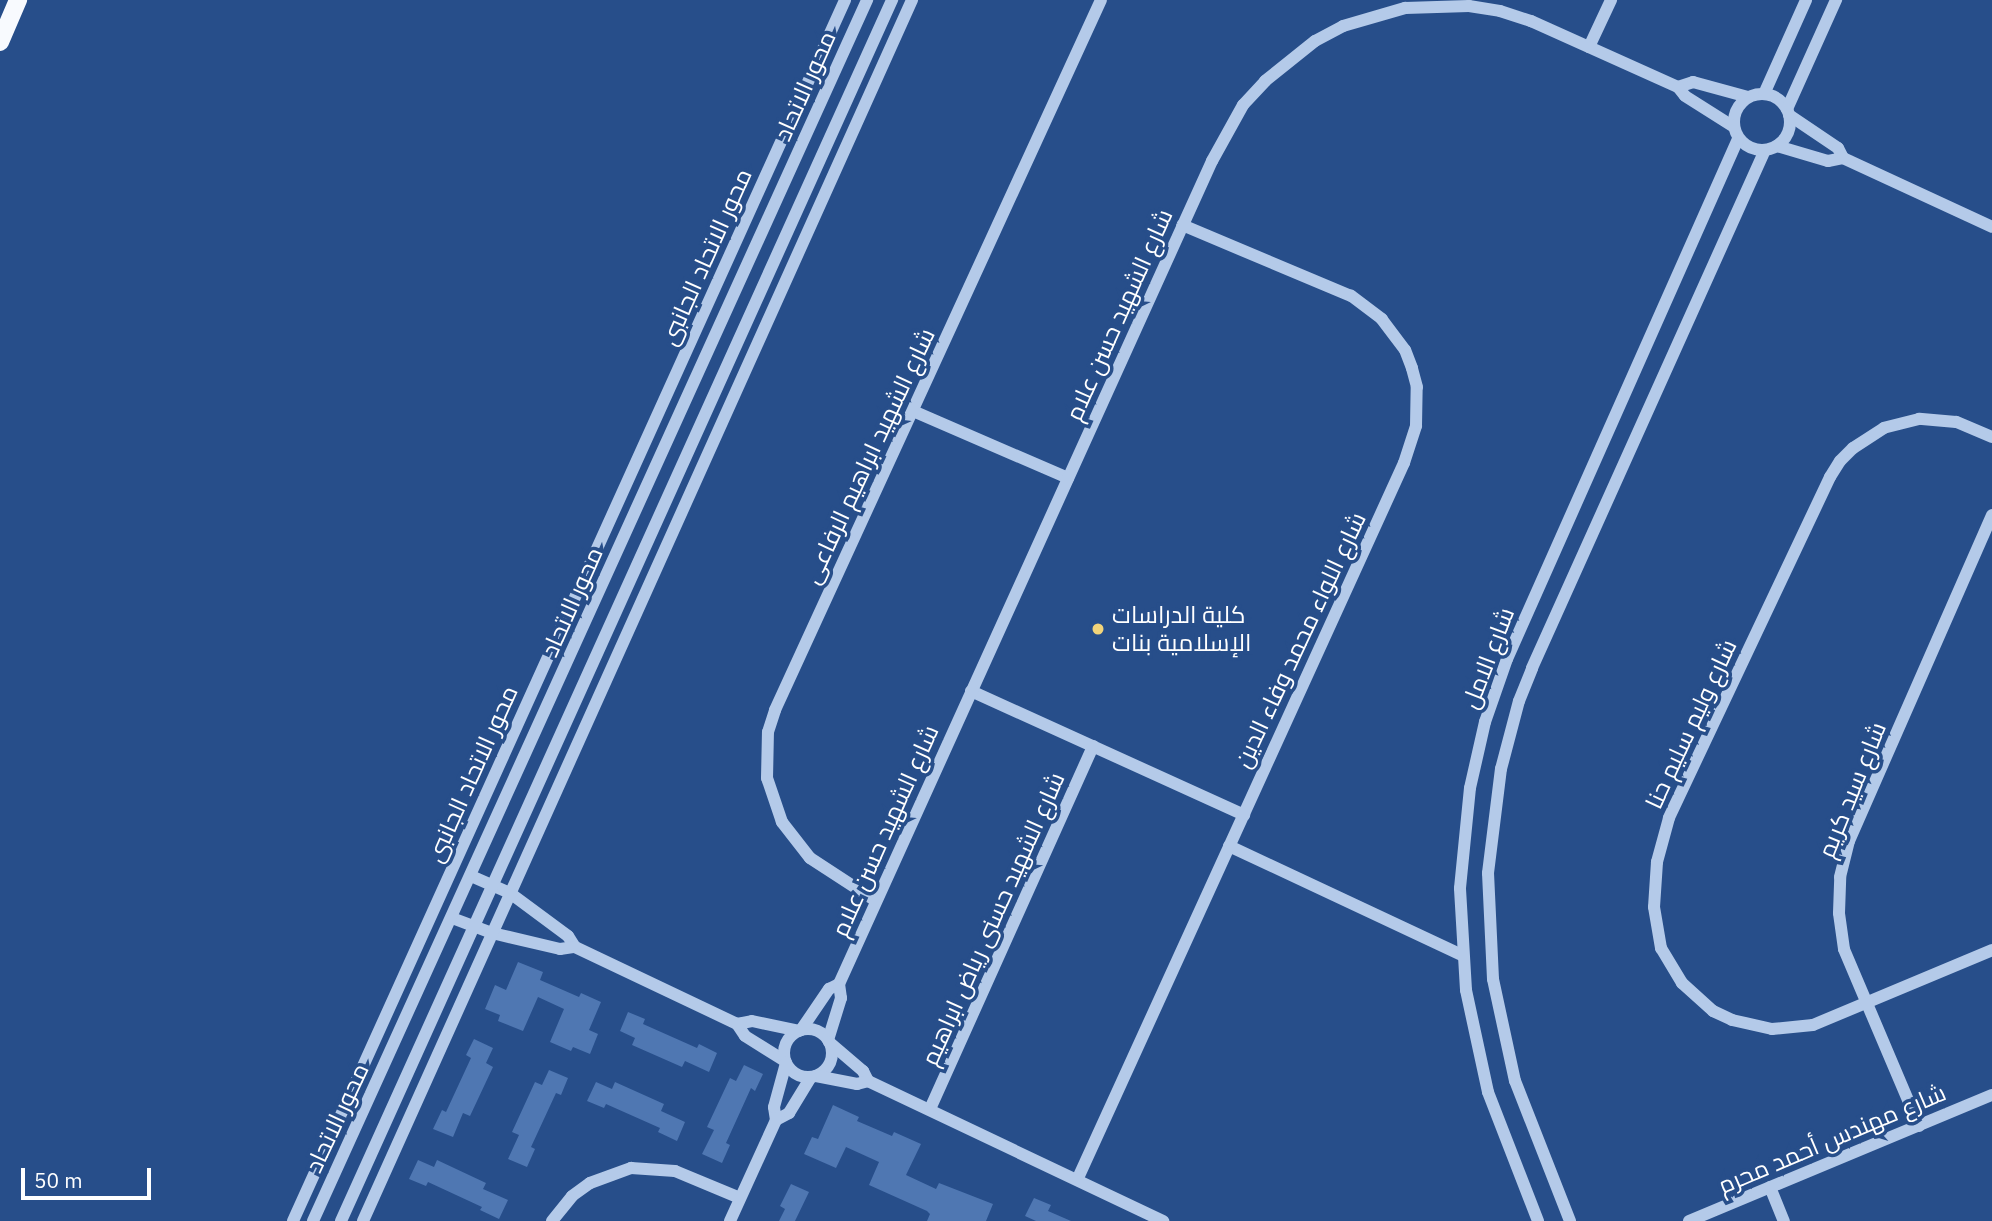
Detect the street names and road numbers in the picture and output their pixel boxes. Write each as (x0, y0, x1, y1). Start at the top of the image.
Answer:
street label: محور الاتحاد (768, 27, 842, 145)
street label: محور الاتحاد الجانبى (654, 164, 758, 350)
street label: شارع الشهيد حسن علام (1059, 205, 1179, 425)
street label: شارع الشهيد ابراهيم الرفاعى (797, 324, 941, 588)
street label: شارع اللواء محمد وفاء الدين (1228, 508, 1372, 772)
street label: محور الاتحاد (535, 543, 609, 661)
street label: شارع الامل (1456, 603, 1520, 713)
street label: شارع وليم سليم حنا (1639, 635, 1743, 813)
street label: محور الاتحاد الجانبى (420, 681, 524, 867)
street label: شارع سيد كريم (1812, 718, 1892, 862)
street label: شارع الشهيد حسن علام (825, 721, 945, 941)
street label: شارع الشهيد حسنى رياض ابراهيم (915, 768, 1071, 1070)
street label: محور الاتحاد (299, 1059, 375, 1177)
street label: شارع مهندس أحمد محرم (1714, 1078, 1950, 1200)

